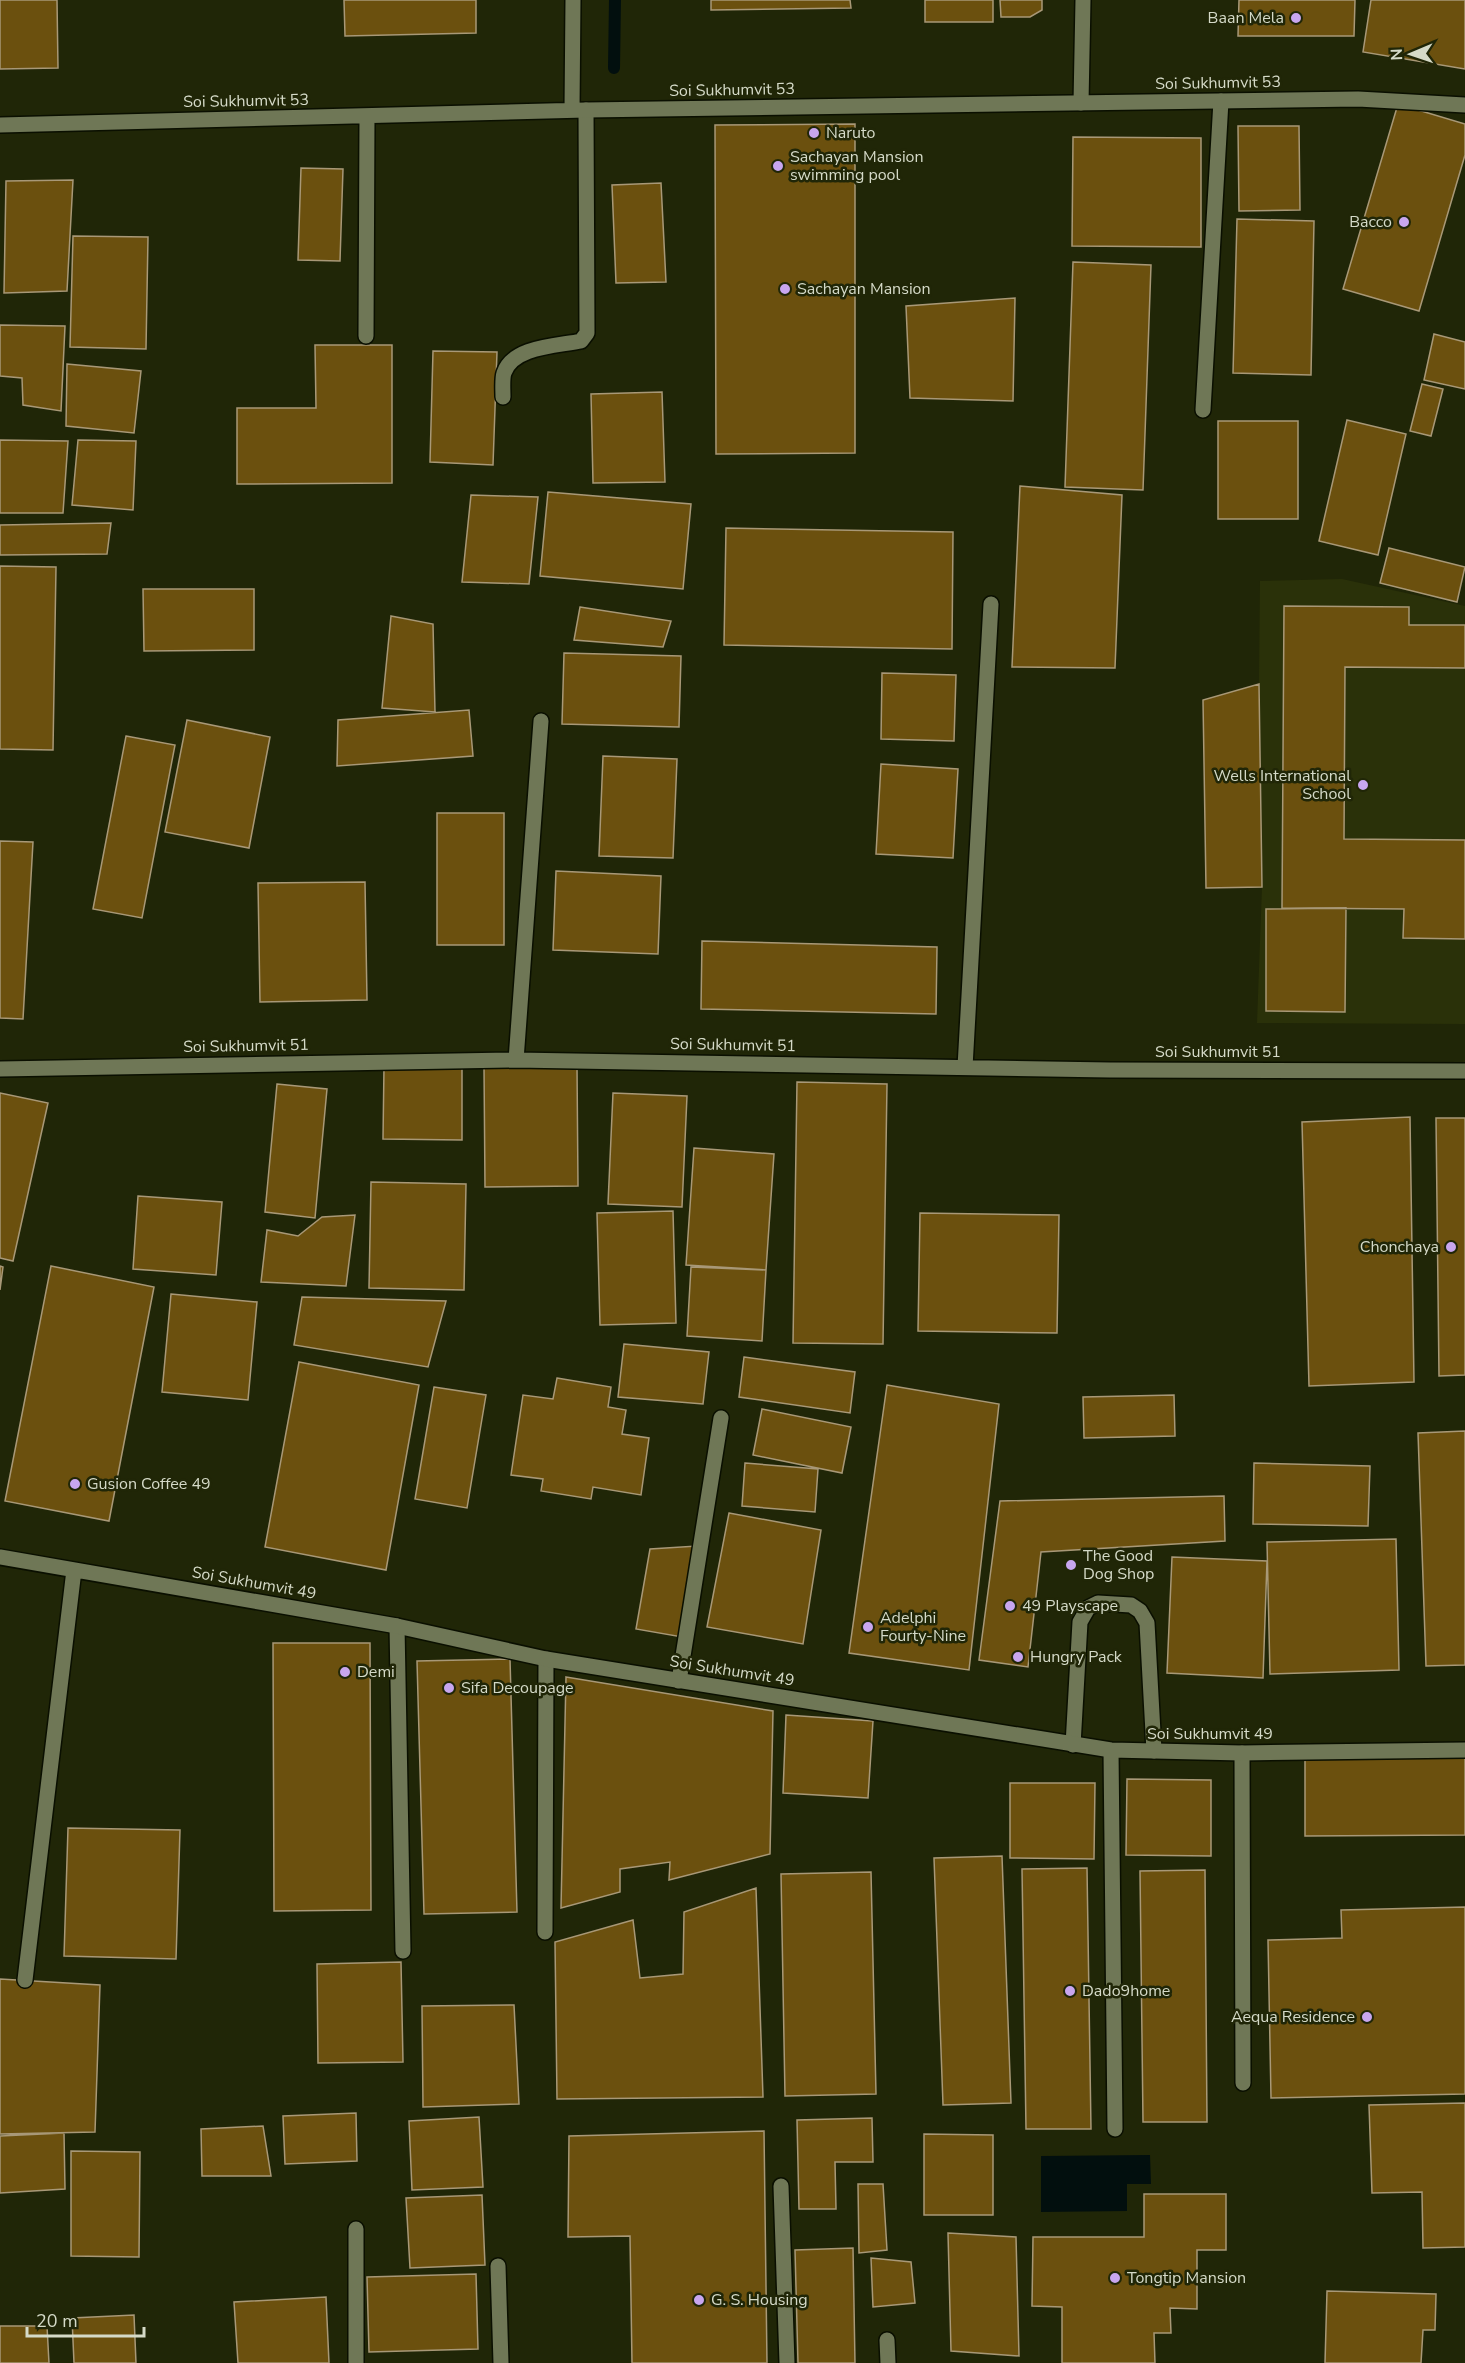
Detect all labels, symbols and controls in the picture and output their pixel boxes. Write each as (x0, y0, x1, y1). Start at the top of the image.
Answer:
place label: Baan Mela (1208, 7, 1284, 29)
marker: Baan Mela (1289, 11, 1303, 25)
north arrow (1381, 24, 1441, 84)
text: N (1386, 48, 1408, 61)
street label: Soi Sukhumvit 53 (1155, 71, 1281, 95)
street label: Soi Sukhumvit 53 (669, 78, 795, 102)
street label: Soi Sukhumvit 53 (183, 89, 309, 113)
place label: Naruto (826, 122, 876, 144)
marker: Naruto (807, 126, 821, 140)
place label: Sachayan Mansion swimming pool (790, 146, 924, 186)
marker: Sachayan Mansion swimming pool (771, 159, 785, 173)
place label: Bacco (1349, 211, 1392, 233)
marker: Bacco (1397, 215, 1411, 229)
place label: Sachayan Mansion (797, 278, 931, 300)
marker: Sachayan Mansion (778, 282, 792, 296)
place label: Wells International School (1214, 765, 1351, 805)
marker: Wells International School (1356, 778, 1370, 792)
street label: Soi Sukhumvit 51 (670, 1033, 796, 1057)
street label: Soi Sukhumvit 51 (183, 1034, 309, 1058)
street label: Soi Sukhumvit 51 (1155, 1041, 1281, 1063)
place label: Chonchaya (1360, 1236, 1439, 1258)
marker: Chonchaya (1444, 1240, 1458, 1254)
place label: Gusion Coffee 49 (87, 1473, 211, 1495)
marker: Gusion Coffee 49 (68, 1477, 82, 1491)
place label: The Good Dog Shop (1083, 1545, 1154, 1585)
marker: The Good Dog Shop (1064, 1558, 1078, 1572)
street label: Soi Sukhumvit 49 (190, 1561, 318, 1605)
place label: 49 Playscape (1022, 1595, 1118, 1617)
marker: 49 Playscape (1003, 1599, 1017, 1613)
place label: Adelphi Fourty-Nine (880, 1607, 966, 1647)
marker: Adelphi Fourty-Nine (861, 1620, 875, 1634)
place label: Hungry Pack (1030, 1646, 1123, 1668)
street label: Soi Sukhumvit 49 (668, 1650, 796, 1692)
marker: Hungry Pack (1011, 1650, 1025, 1664)
place label: Demi (357, 1661, 395, 1683)
marker: Demi (338, 1665, 352, 1679)
place label: Sifa Decoupage (461, 1677, 574, 1699)
marker: Sifa Decoupage (442, 1681, 456, 1695)
street label: Soi Sukhumvit 49 (1147, 1723, 1273, 1745)
place label: Dado9home (1082, 1980, 1170, 2002)
marker: Dado9home (1063, 1984, 1077, 1998)
place label: Aequa Residence (1231, 2006, 1355, 2028)
marker: Aequa Residence (1360, 2010, 1374, 2024)
place label: Tongtip Mansion (1127, 2267, 1246, 2289)
marker: Tongtip Mansion (1108, 2271, 1122, 2285)
place label: G. S. Housing (711, 2289, 808, 2311)
marker: G. S. Housing (692, 2293, 706, 2307)
scale bar (27, 2300, 144, 2338)
text: 20 m (36, 2309, 78, 2333)

